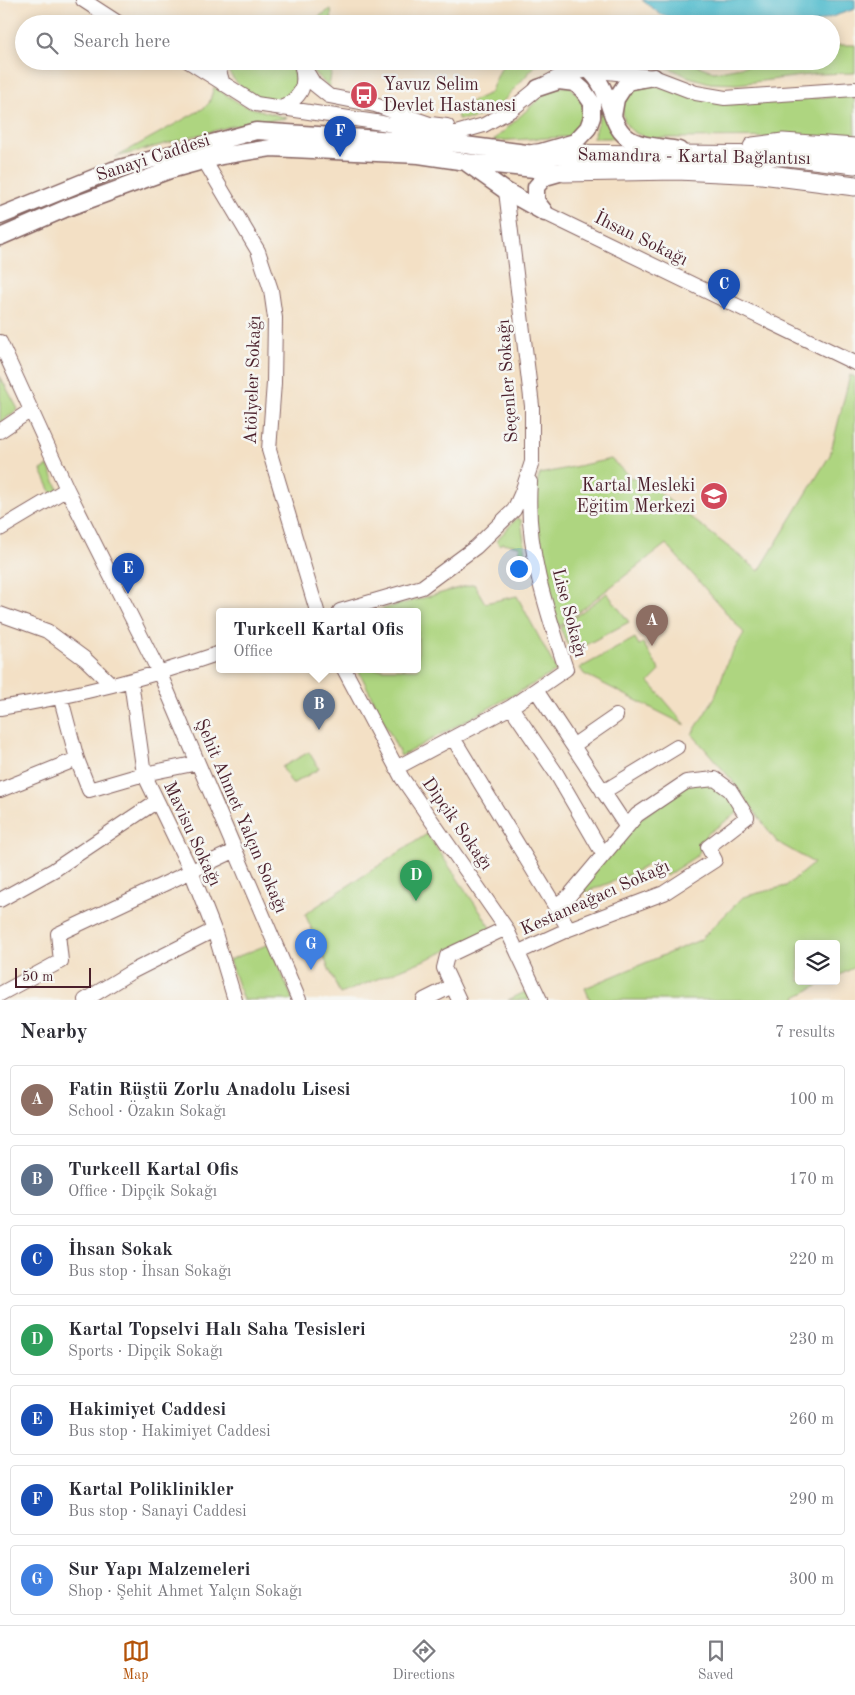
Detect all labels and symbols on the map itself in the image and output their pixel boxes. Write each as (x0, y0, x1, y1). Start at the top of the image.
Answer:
place label: Yavuz Seli̇m Devlet Hastanesi̇ (383, 76, 516, 115)
bus stop icon: Yavuz Seli̇m Devlet Hastanesi̇ (349, 80, 379, 110)
pin: F (324, 116, 356, 157)
street label: Sanayi Caddesi (94, 131, 212, 185)
street label: Samandıra - Kartal Bağlantısı (577, 146, 811, 168)
street label: İhsan Sokağı (592, 206, 692, 269)
pin: C (708, 269, 740, 310)
street label: Atölyeler Sokağı (242, 315, 264, 445)
street label: Seçenler Sokağı (495, 319, 521, 443)
place label: Kartal Mesleki Eğitim Merkezi (576, 477, 695, 516)
school or university icon: Kartal Mesleki Eğitim Merkezi (699, 481, 729, 511)
pin: E (112, 553, 144, 594)
your location (506, 556, 532, 582)
street label: Lise Sokağı (549, 567, 590, 659)
pin: A (636, 605, 668, 646)
pin: B (303, 689, 335, 730)
street label: Şehit Ahmet Yalçın Sokağı (192, 716, 290, 916)
street label: Dipçik Sokağı (417, 773, 497, 875)
street label: Mavisu Sokağı (160, 779, 224, 889)
street label: Kestaneağacı Sokağı (518, 857, 672, 939)
pin: D (400, 860, 432, 901)
pin: G (295, 929, 327, 970)
scale bar (15, 965, 91, 988)

